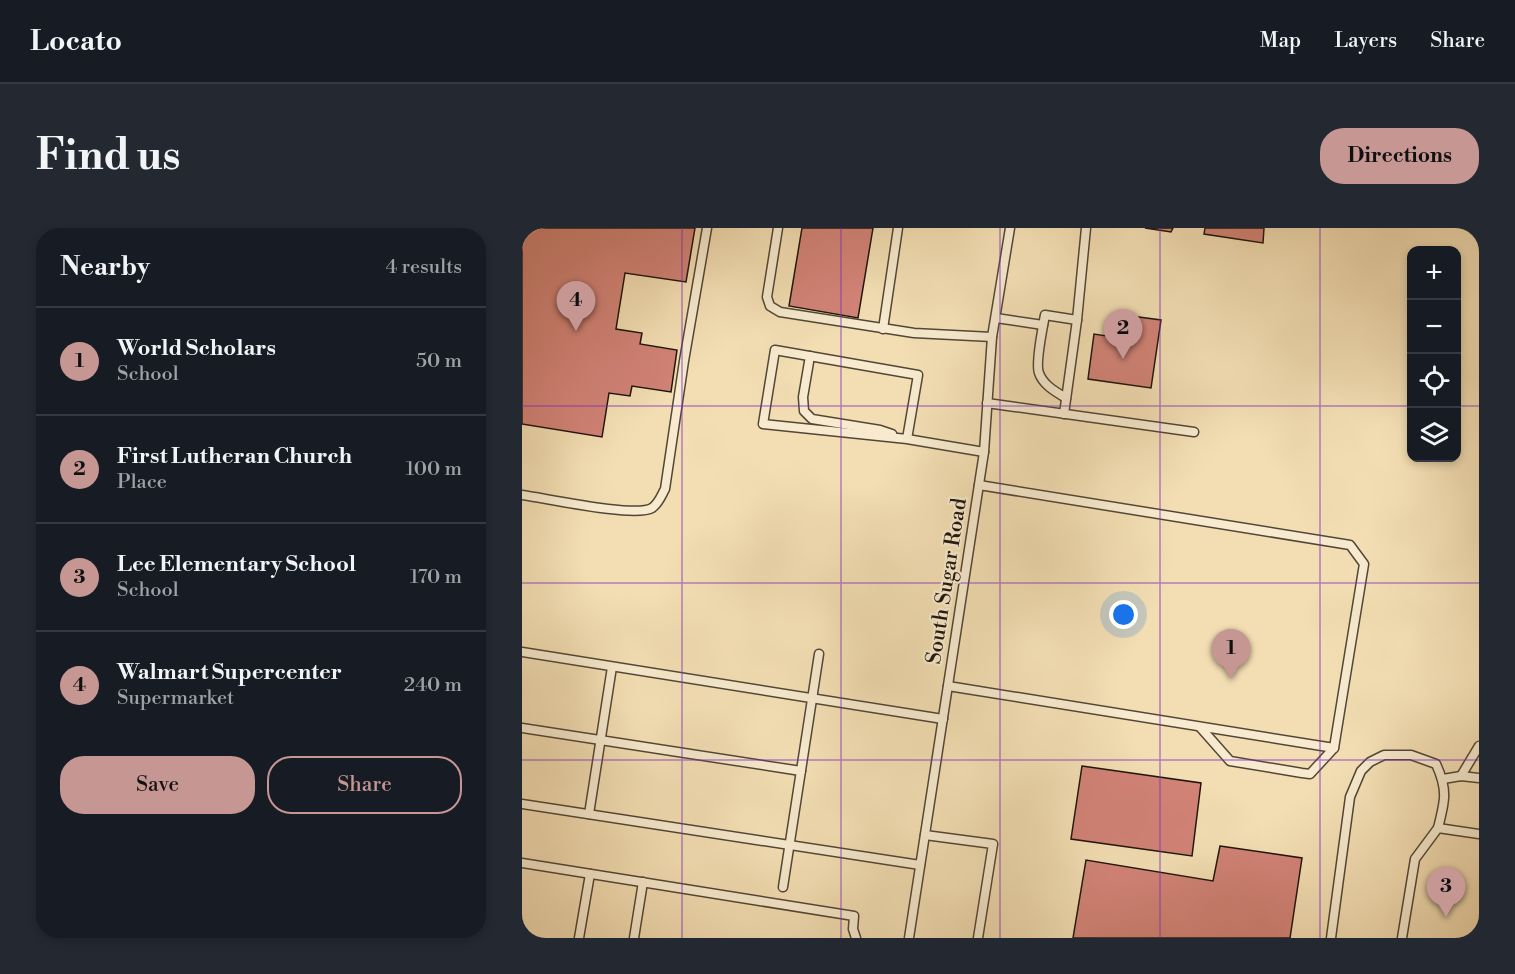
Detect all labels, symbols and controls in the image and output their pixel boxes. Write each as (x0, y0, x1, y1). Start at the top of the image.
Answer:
text: Locato (30, 24, 122, 59)
text: Map (1260, 28, 1301, 54)
text: Layers (1334, 28, 1397, 54)
text: Share (1430, 28, 1485, 54)
button: Directions (1320, 128, 1479, 184)
text: Find us (36, 130, 180, 183)
map controls (1407, 246, 1461, 462)
button: + (1407, 246, 1461, 300)
text: Nearby (60, 251, 150, 283)
text: 4 results (385, 255, 462, 280)
pin: 4 (556, 282, 596, 331)
button: − (1407, 300, 1461, 354)
pin: 2 (1104, 310, 1142, 359)
text: World Scholars (117, 335, 276, 362)
text: 1 (75, 349, 84, 374)
text: 50 m (416, 349, 462, 374)
button: locate (1407, 354, 1461, 408)
text: School (117, 362, 179, 387)
button: layers (1407, 408, 1461, 462)
text: First Lutheran Church (117, 443, 352, 470)
text: 2 (73, 457, 86, 482)
text: 100 m (406, 457, 462, 482)
text: Place (117, 470, 167, 495)
street label: South Sugar Road (921, 496, 973, 666)
text: Lee Elementary School (117, 551, 356, 578)
text: 3 (73, 565, 86, 590)
text: 170 m (410, 565, 462, 590)
text: School (117, 578, 179, 603)
your location (1109, 600, 1138, 629)
pin: 1 (1212, 630, 1250, 679)
text: Walmart Supercenter (117, 659, 342, 686)
text: 4 (73, 673, 86, 698)
text: 240 m (404, 673, 462, 698)
text: Supermarket (117, 686, 234, 711)
button: Save (60, 756, 255, 814)
button: Share (267, 756, 462, 814)
pin: 3 (1426, 868, 1466, 917)

